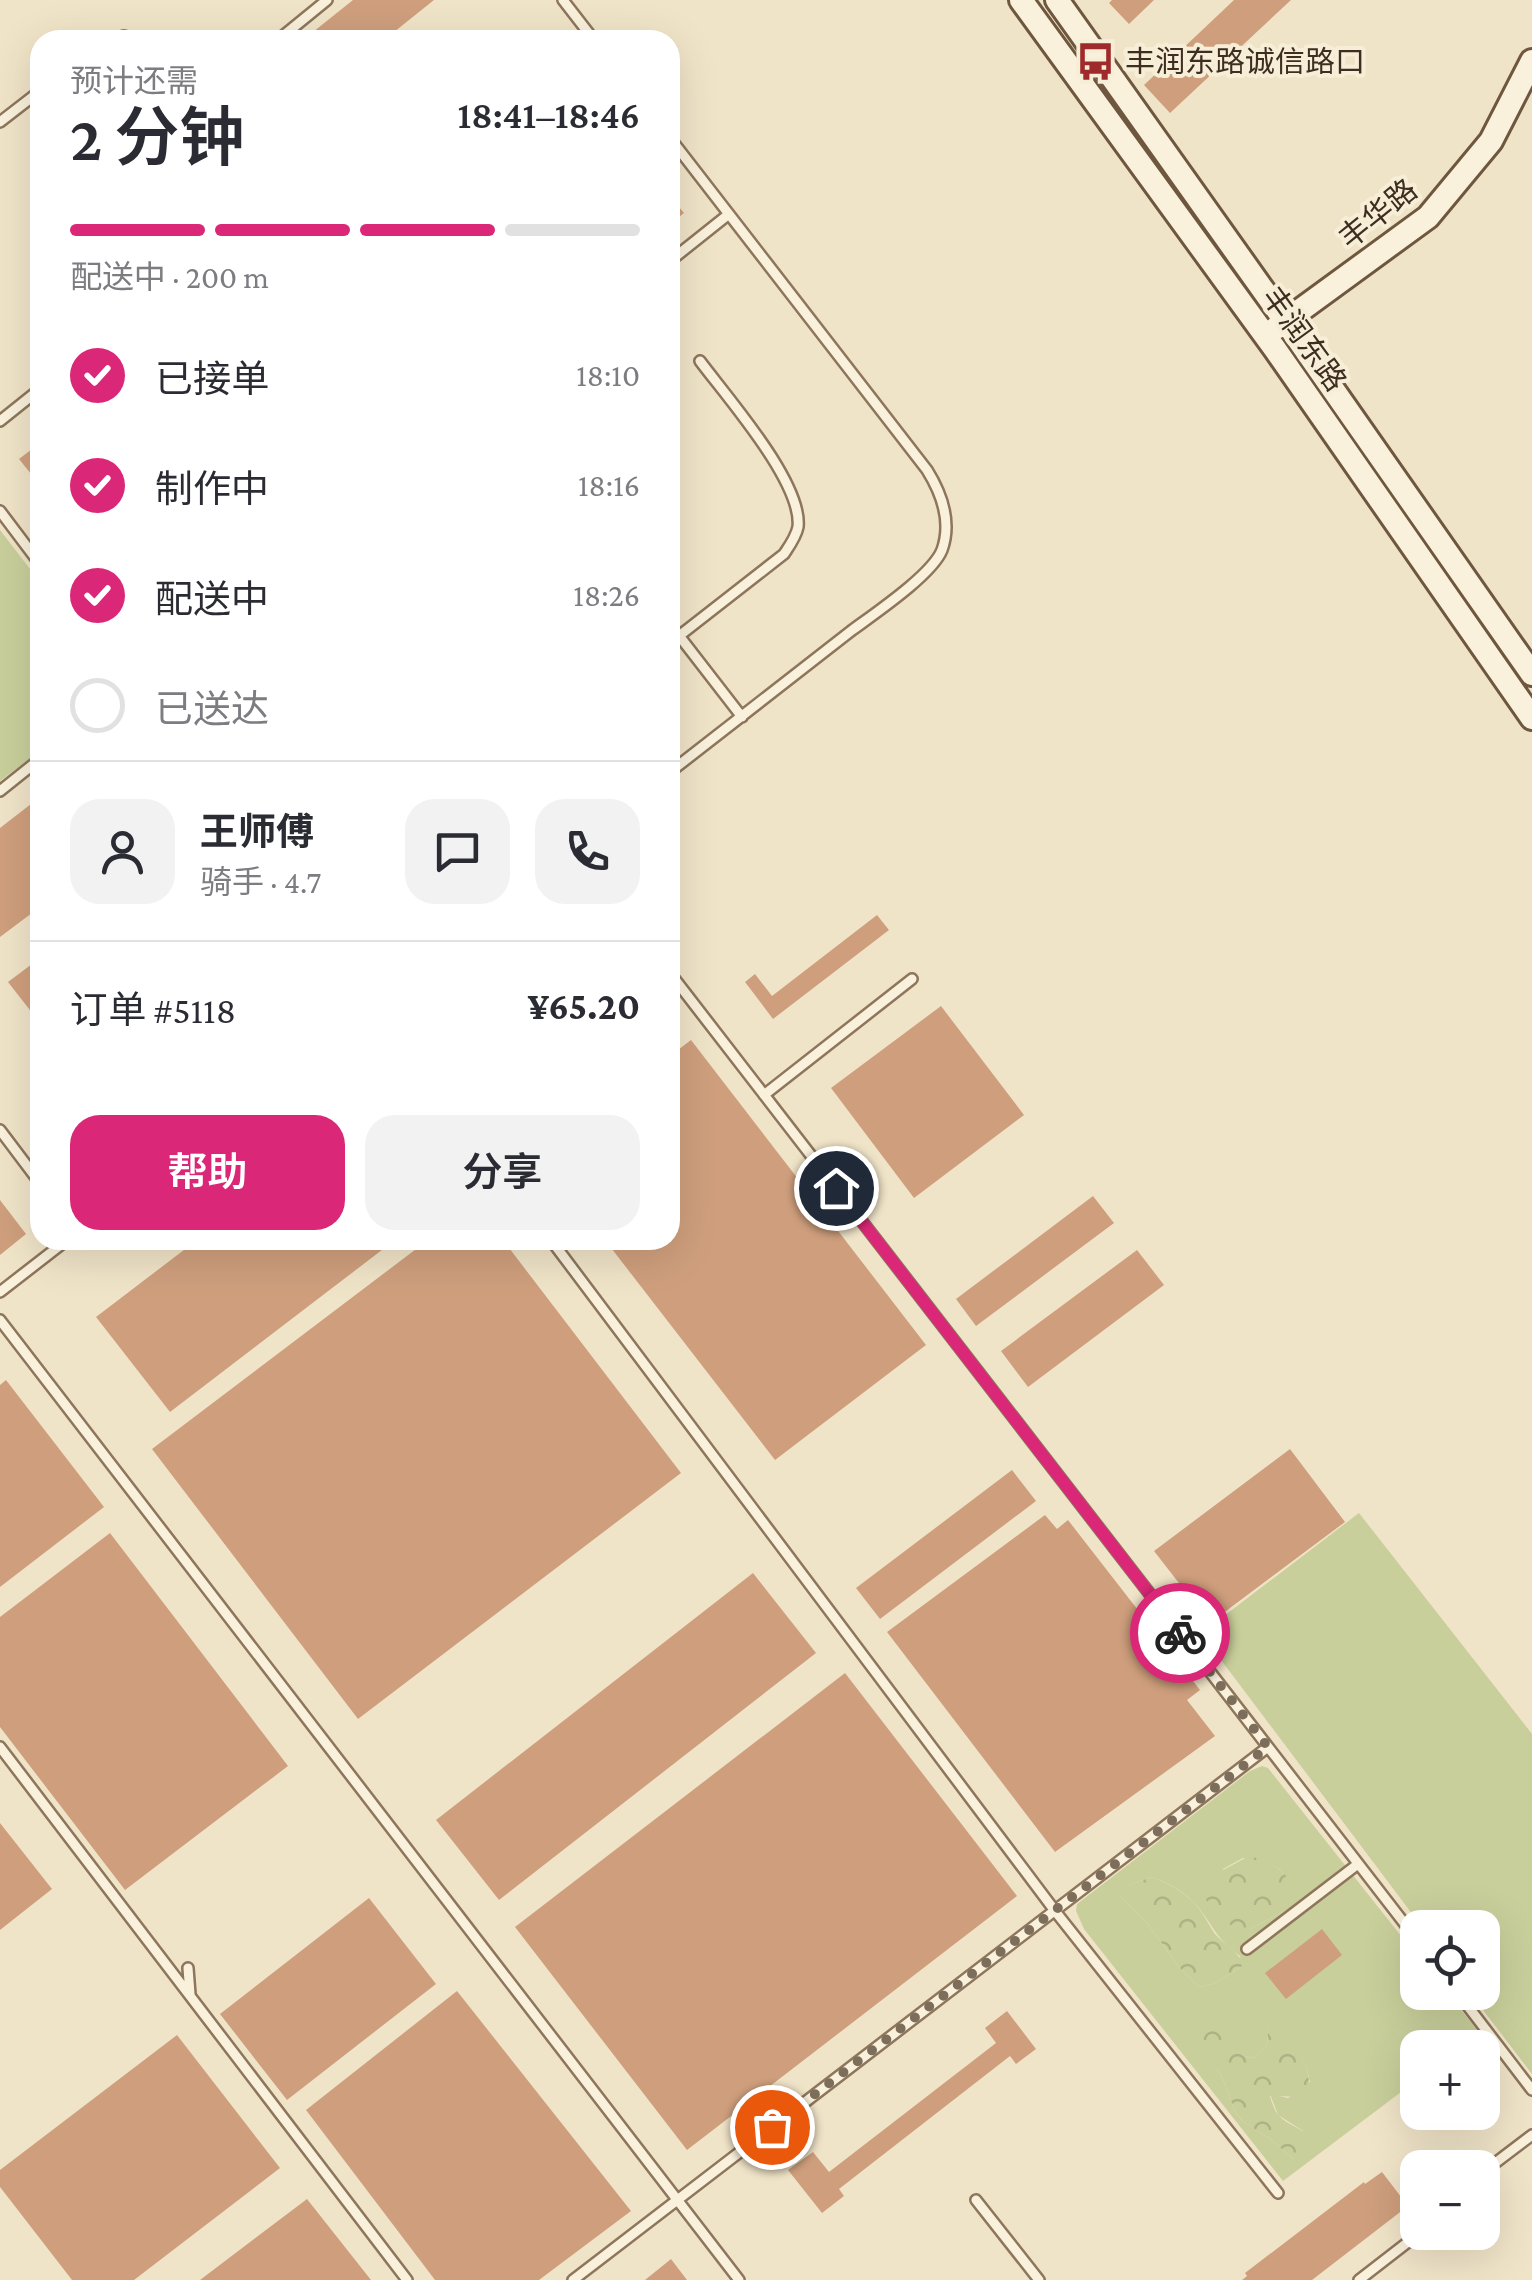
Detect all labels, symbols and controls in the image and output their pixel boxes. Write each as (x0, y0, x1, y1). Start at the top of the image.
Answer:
bus stop icon: 丰润东路诚信路口 (1074, 41, 1116, 83)
place label: 丰润东路诚信路口 (1125, 45, 1365, 78)
text: 预计还需 (70, 63, 198, 99)
text: 18:41–18:46 (458, 94, 640, 136)
text: 2 分钟 (70, 102, 245, 174)
street label: 丰华路 (1332, 172, 1423, 255)
text: 配送中 · 200 m (70, 259, 269, 295)
street label: 丰润东路 (1256, 280, 1353, 397)
icon: check (70, 348, 125, 403)
text: 18:10 (576, 357, 640, 393)
text: 已接单 (155, 358, 269, 400)
icon: check (70, 458, 125, 513)
text: 18:16 (578, 467, 640, 503)
text: 制作中 (155, 468, 269, 510)
icon: check (70, 568, 125, 623)
text: 18:26 (573, 577, 640, 613)
text: 配送中 (155, 578, 269, 620)
text: 已送达 (155, 688, 269, 730)
button: person (70, 799, 175, 904)
button: chat (405, 799, 510, 904)
button: phone (535, 799, 640, 904)
text: 王师傅 (200, 811, 314, 853)
text: 骑手 · 4.7 (200, 864, 321, 900)
text: ¥65.20 (528, 985, 640, 1027)
text: 订单 #5118 (70, 989, 236, 1031)
button: 帮助 (70, 1115, 345, 1230)
button: 分享 (365, 1115, 640, 1230)
pin (794, 1146, 879, 1231)
icon: home (809, 1161, 864, 1216)
courier (1130, 1583, 1230, 1683)
icon: bike (1153, 1606, 1208, 1661)
map controls (1400, 1910, 1500, 2250)
button: locate (1400, 1910, 1500, 2010)
button: + (1400, 2030, 1500, 2130)
pin (730, 2085, 815, 2170)
icon: bag (745, 2100, 800, 2155)
button: − (1400, 2150, 1500, 2250)

